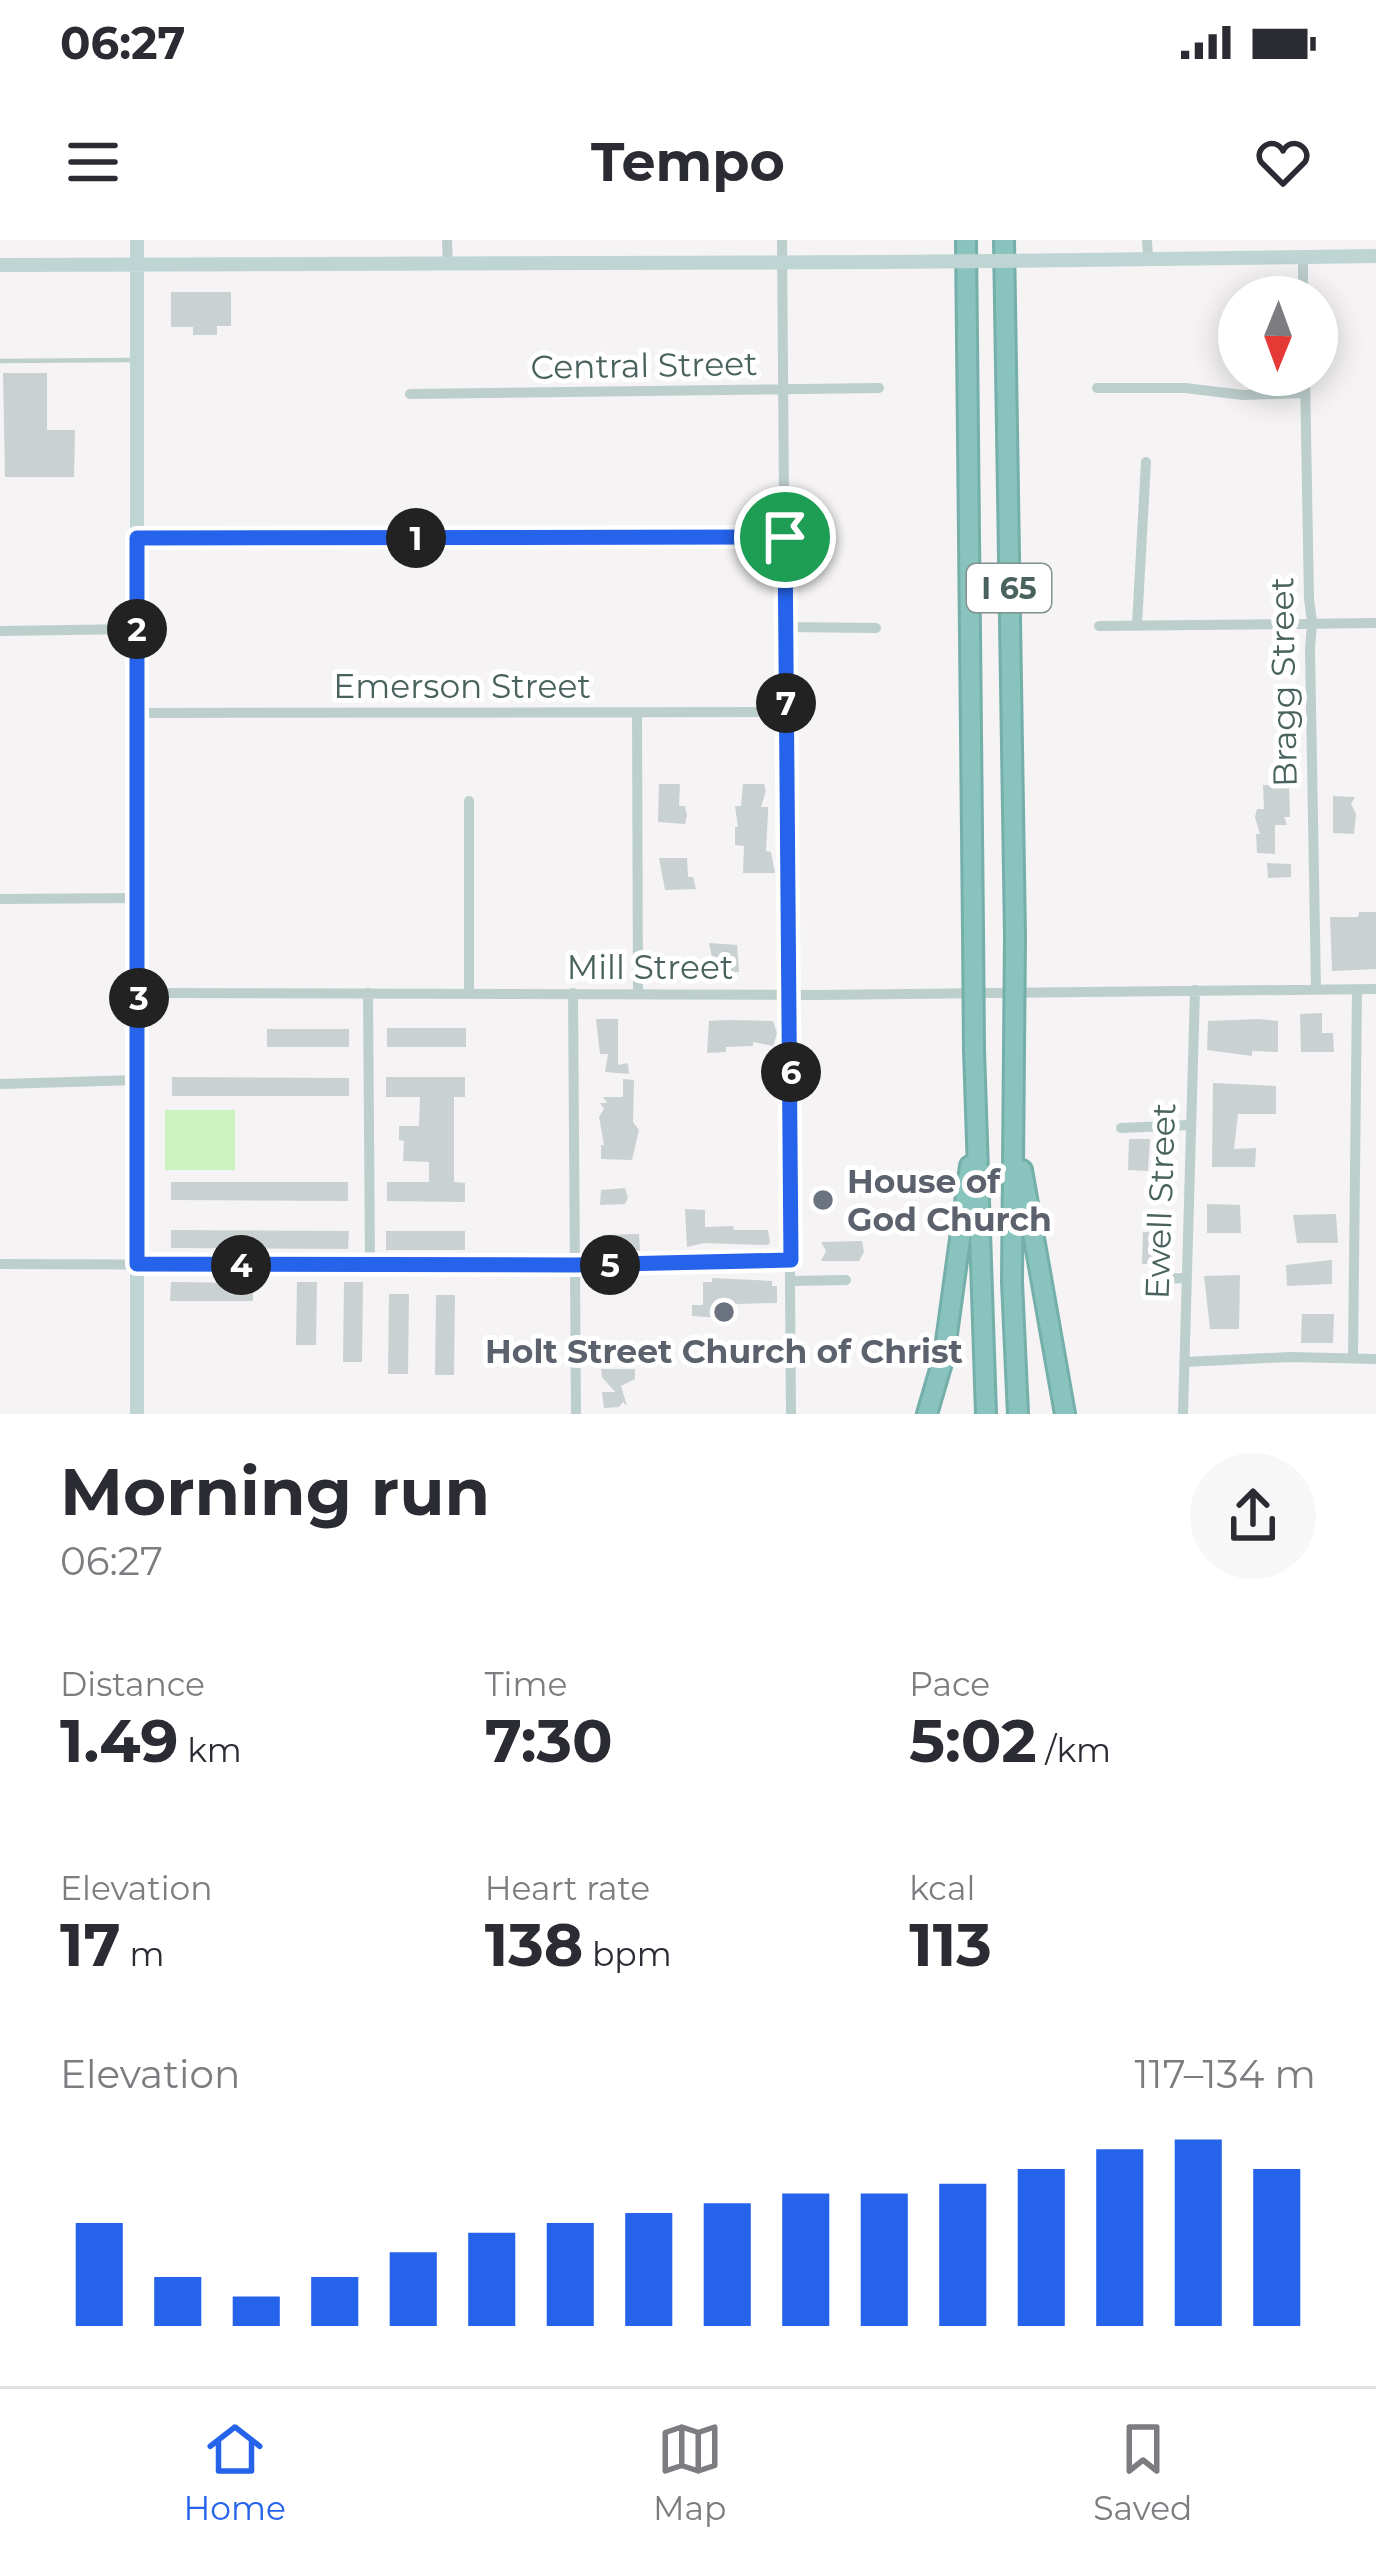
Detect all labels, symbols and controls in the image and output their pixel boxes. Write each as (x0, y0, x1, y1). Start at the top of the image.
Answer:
text: 06:27 (60, 15, 185, 70)
icon: menu (60, 129, 126, 195)
text: Tempo (591, 129, 785, 195)
icon: heart (1250, 129, 1316, 195)
north arrow (1218, 276, 1338, 396)
map controls (1218, 276, 1338, 396)
street label: Central Street (530, 343, 758, 387)
pin (734, 486, 836, 588)
icon: arrive (752, 504, 818, 570)
pin: 1 (386, 508, 446, 568)
text: 1 (410, 518, 422, 558)
road number: I 65 (967, 564, 1051, 612)
street label: Bragg Street (1261, 577, 1305, 787)
pin: 2 (107, 599, 167, 659)
text: 2 (127, 609, 147, 649)
street label: Emerson Street (333, 666, 591, 706)
pin: 7 (756, 673, 816, 733)
text: 7 (776, 683, 796, 723)
street label: Mill Street (567, 947, 733, 987)
pin: 3 (109, 968, 169, 1028)
text: 3 (129, 978, 149, 1018)
pin: 6 (761, 1042, 821, 1102)
text: 6 (780, 1052, 802, 1092)
street label: Ewell Street (1137, 1102, 1183, 1300)
place label: House of God Church (847, 1161, 1052, 1239)
marker: House of God Church (810, 1187, 836, 1213)
pin: 4 (211, 1235, 271, 1295)
pin: 5 (580, 1235, 640, 1295)
text: 4 (230, 1245, 252, 1285)
text: 5 (600, 1245, 620, 1285)
marker: Holt Street Church of Christ (711, 1299, 737, 1325)
place label: Holt Street Church of Christ (485, 1331, 963, 1371)
text: Morning run (60, 1451, 490, 1532)
button: share (1190, 1453, 1316, 1579)
text: 06:27 (60, 1537, 163, 1585)
text: Distance (60, 1664, 205, 1704)
text: Time (485, 1664, 567, 1704)
text: Pace (909, 1664, 990, 1704)
text: 1.49 (60, 1704, 179, 1777)
text: 7:30 (485, 1704, 613, 1777)
text: 5:02 (909, 1704, 1037, 1777)
text: km (179, 1730, 242, 1770)
text: /km (1037, 1730, 1111, 1770)
text: Elevation (60, 1868, 213, 1908)
text: Heart rate (485, 1868, 650, 1908)
text: kcal (909, 1868, 975, 1908)
text: 17 (60, 1908, 121, 1981)
text: 138 (485, 1908, 583, 1981)
text: 113 (909, 1908, 992, 1981)
text: m (121, 1934, 164, 1974)
text: bpm (583, 1934, 672, 1974)
text: Elevation (60, 2050, 240, 2098)
text: 117–134 m (1135, 2050, 1316, 2098)
tab: Home (184, 2416, 286, 2528)
tab: Map (653, 2416, 726, 2528)
tab: Saved (1093, 2416, 1192, 2528)

